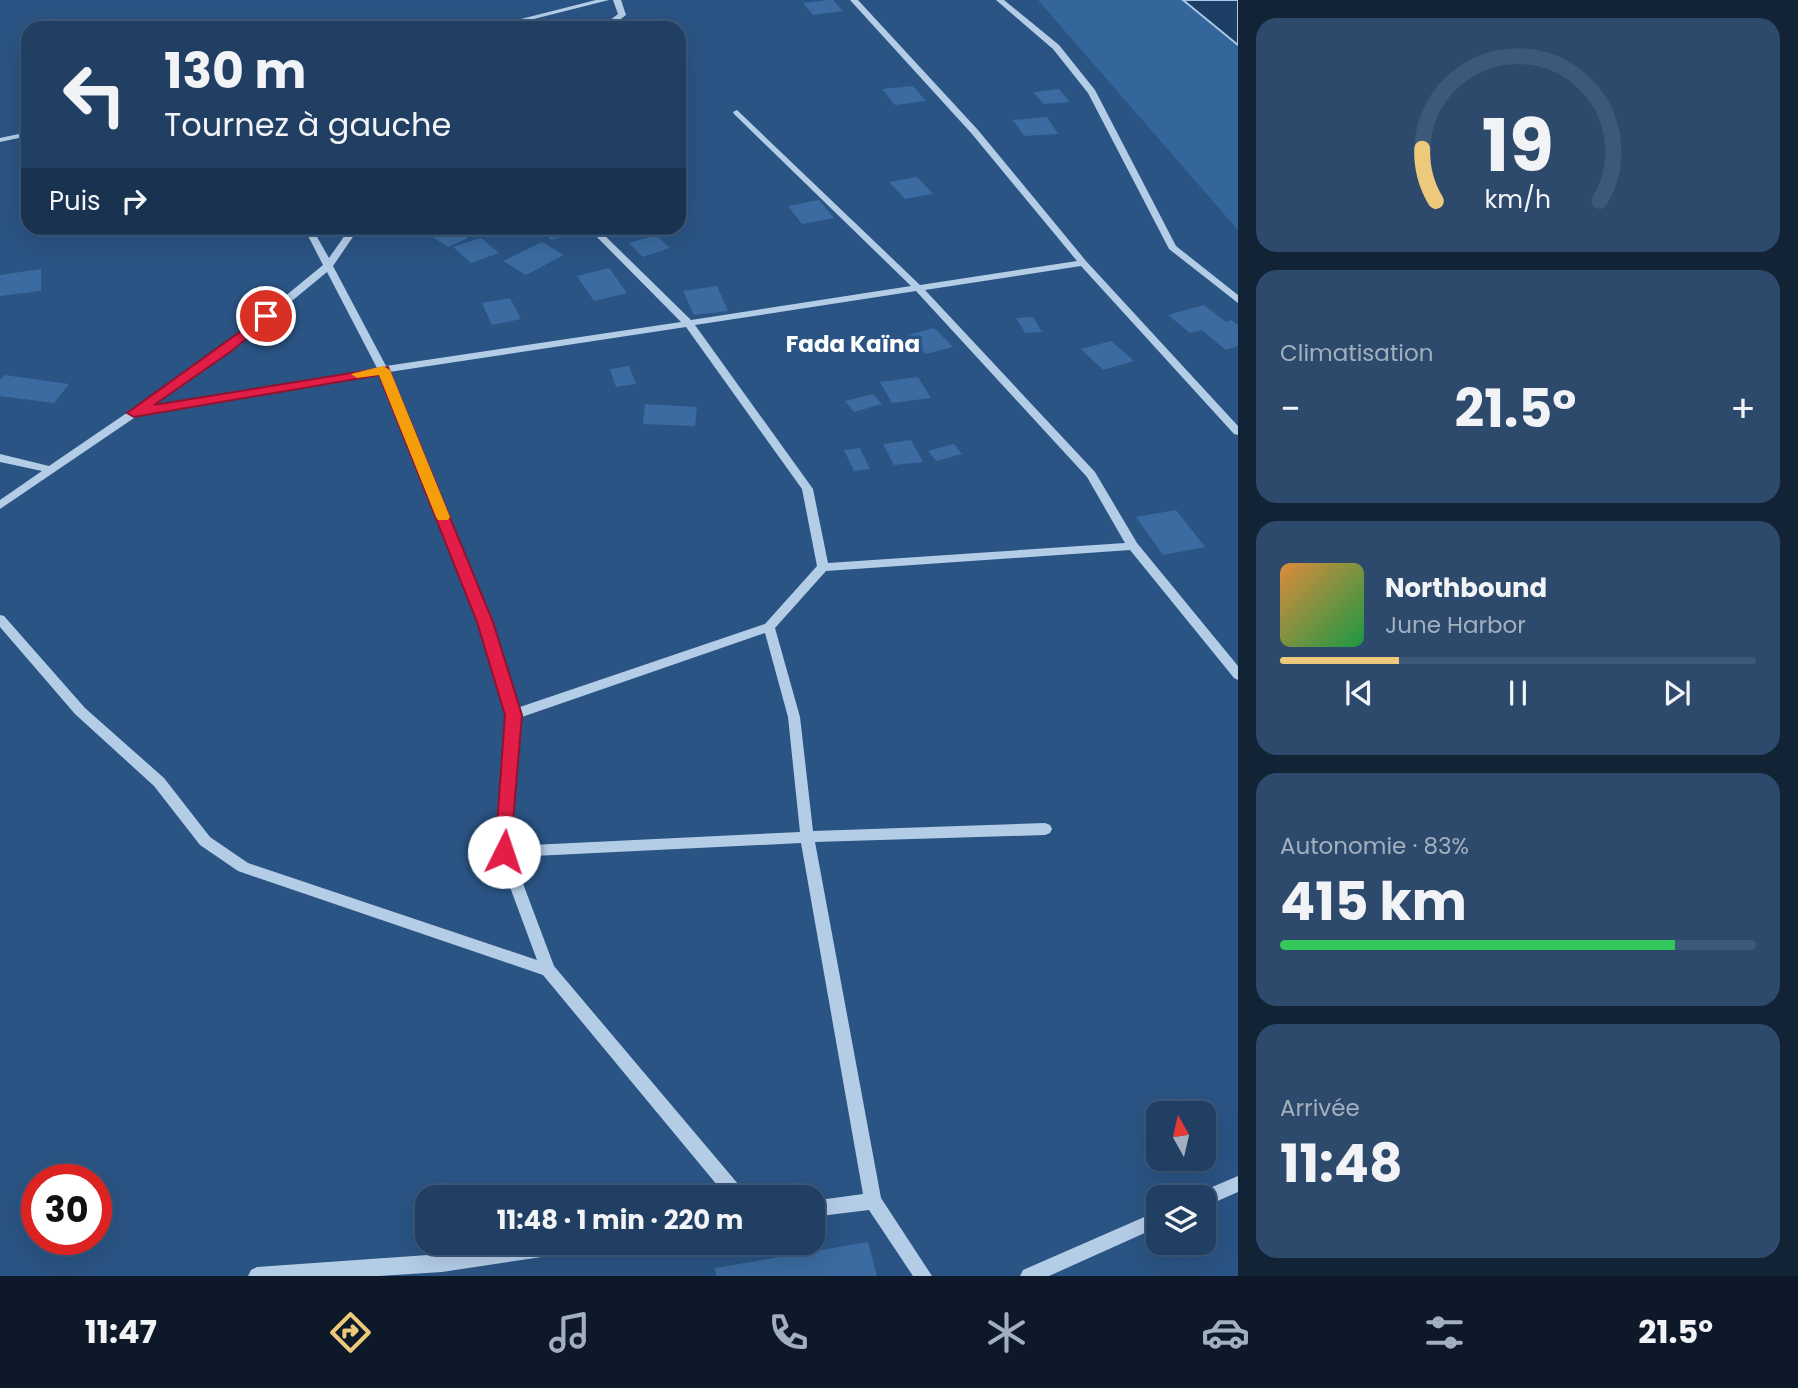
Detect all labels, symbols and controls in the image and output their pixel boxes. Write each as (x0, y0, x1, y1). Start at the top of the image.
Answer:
text: 130 m (164, 37, 306, 105)
icon: left (49, 49, 140, 140)
text: 19 (1482, 95, 1554, 196)
text: Tournez à gauche (164, 102, 451, 147)
icon: right (115, 182, 153, 220)
text: km/h (1485, 182, 1551, 217)
text: Puis (49, 183, 101, 219)
pin (236, 286, 296, 346)
icon: arrive (247, 297, 285, 335)
district label: Fada Kaïna (786, 328, 920, 360)
text: Climatisation (1280, 337, 1433, 369)
text: 21.5° (1455, 372, 1576, 445)
text: − (1280, 382, 1301, 435)
text: + (1730, 382, 1756, 435)
text: Northbound (1385, 570, 1547, 606)
text: June Harbor (1385, 609, 1526, 641)
icon: previous (1340, 674, 1378, 712)
icon: pause (1499, 674, 1537, 712)
icon: next (1658, 674, 1696, 712)
position arrow (467, 815, 541, 889)
text: Autonomie · 83% (1280, 830, 1469, 862)
text: 415 km (1280, 865, 1467, 938)
text: Arrivée (1280, 1092, 1360, 1124)
north arrow (1146, 1101, 1216, 1171)
map controls (1146, 1101, 1216, 1255)
text: 11:48 (1280, 1127, 1403, 1200)
speed limit sign: 30 (21, 1164, 112, 1255)
button: layers (1146, 1185, 1216, 1255)
text: 11:48 · 1 min · 220 m (497, 1202, 743, 1238)
icon: directions (326, 1308, 375, 1357)
icon: music (545, 1308, 594, 1357)
icon: phone (764, 1308, 813, 1357)
icon: climate (982, 1308, 1031, 1357)
icon: car (1201, 1308, 1250, 1357)
icon: filters (1420, 1308, 1469, 1357)
text: 11:47 (85, 1309, 157, 1354)
text: 21.5° (1638, 1309, 1713, 1354)

